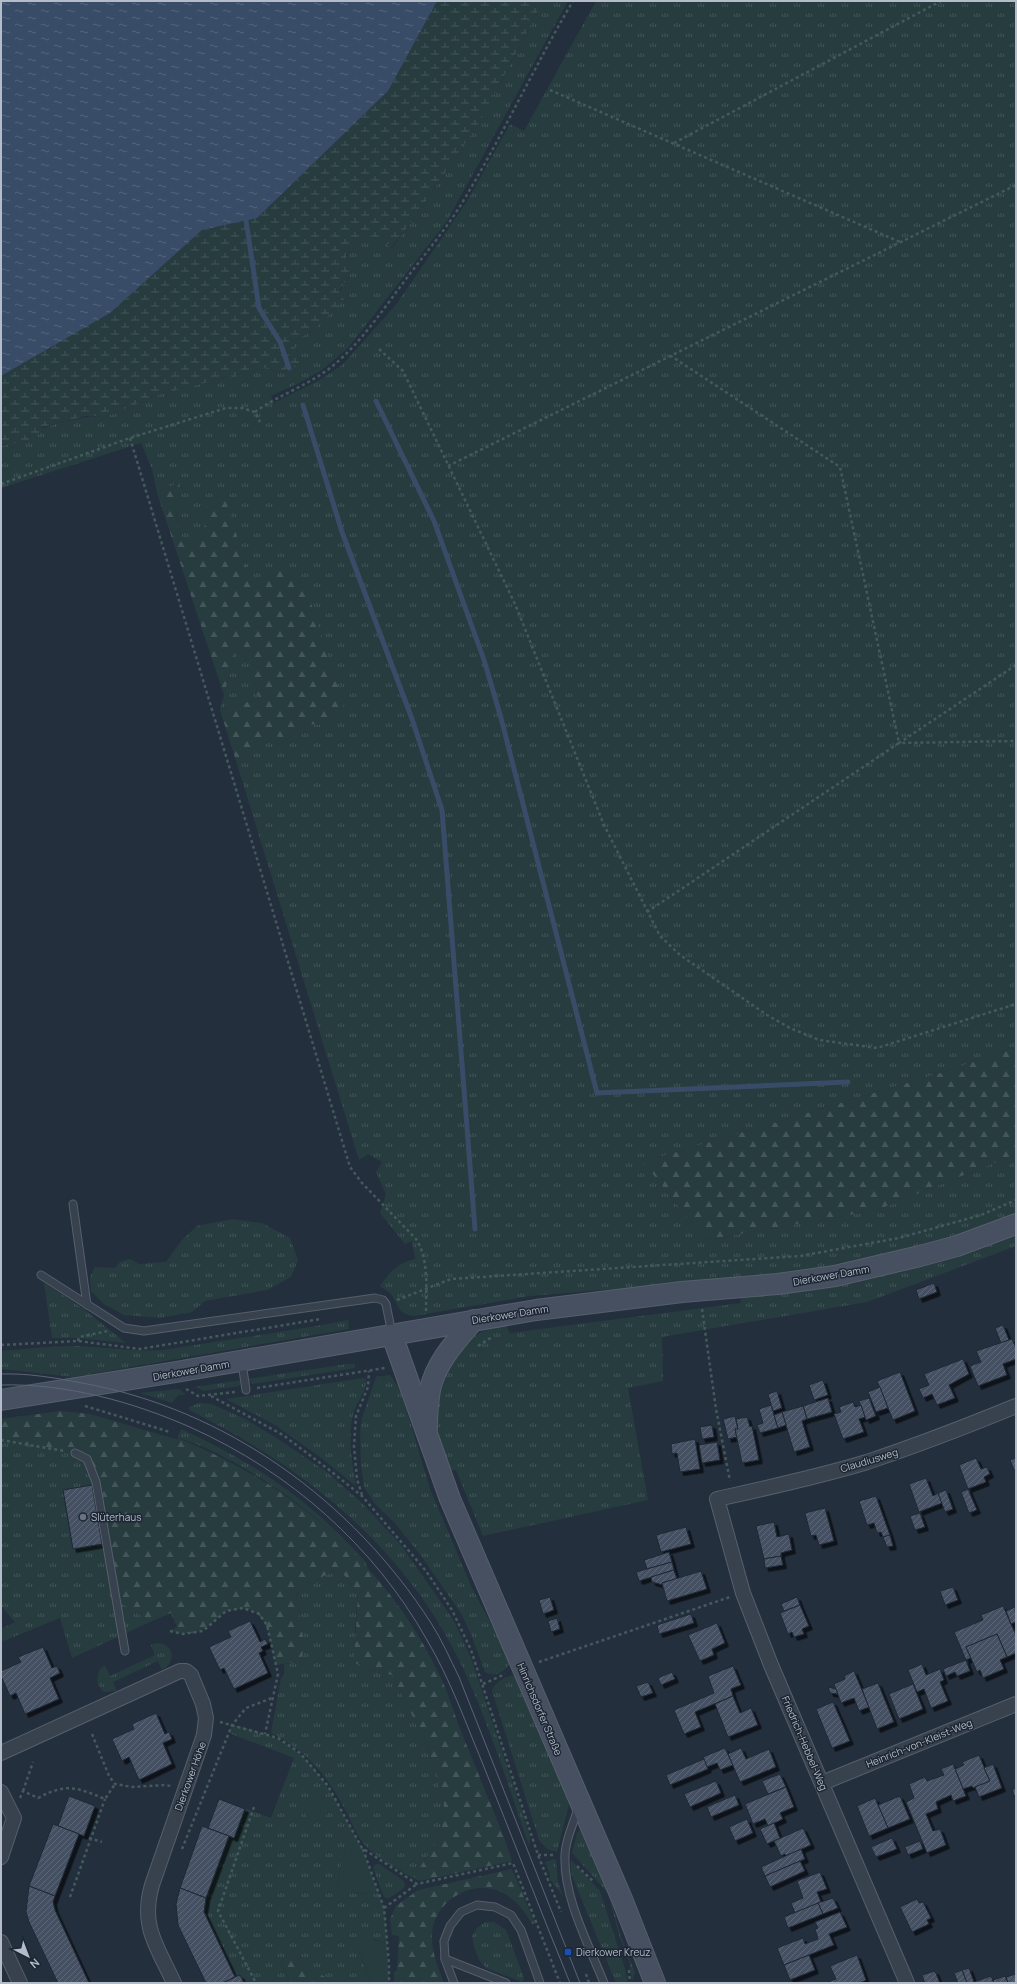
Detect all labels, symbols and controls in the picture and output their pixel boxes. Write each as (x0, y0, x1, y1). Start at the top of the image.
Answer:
street label: Dierkower Damm (792, 1261, 870, 1289)
street label: Dierkower Damm (471, 1301, 549, 1327)
street label: Dierkower Damm (152, 1356, 230, 1384)
street label: Claudiusweg (839, 1445, 900, 1475)
place label: Slüterhaus (91, 1510, 141, 1524)
marker: Slüterhaus (78, 1512, 88, 1522)
street label: Hinrichsdorfer Straße (514, 1661, 566, 1757)
street label: Friedrich-Hebbel-Weg (779, 1694, 831, 1792)
street label: Heinrich-von-Kleist-Weg (864, 1715, 974, 1771)
street label: Dierkower Höhe (171, 1739, 209, 1812)
north arrow (8, 1936, 48, 1976)
place label: Dierkower Kreuz (576, 1945, 651, 1959)
marker: Dierkower Kreuz (563, 1947, 573, 1957)
text: N (27, 1956, 43, 1972)

